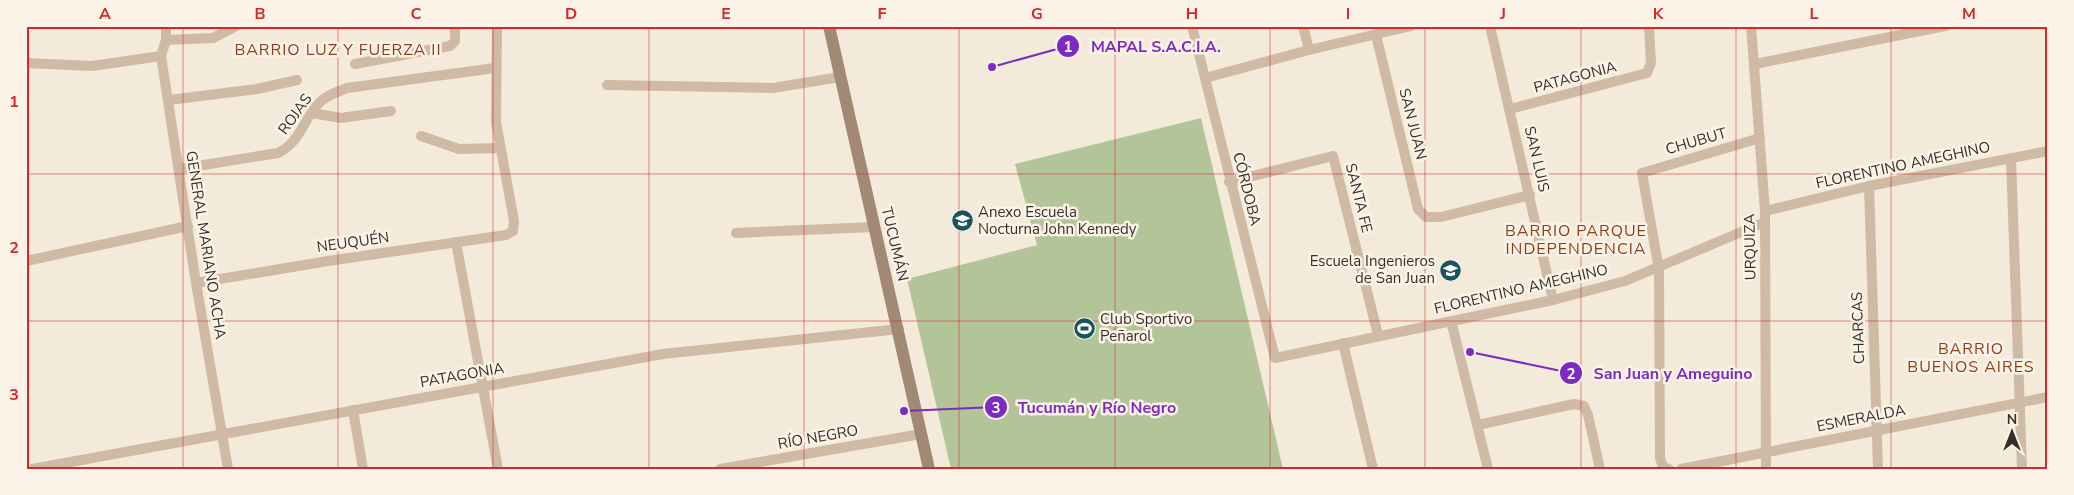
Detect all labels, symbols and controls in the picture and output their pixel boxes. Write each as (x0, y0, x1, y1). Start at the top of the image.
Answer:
text: A (99, 3, 111, 25)
text: B (254, 3, 266, 25)
text: C (411, 3, 422, 25)
text: D (565, 3, 577, 25)
text: E (721, 3, 731, 25)
text: F (878, 3, 887, 25)
text: G (1031, 3, 1043, 25)
text: H (1186, 3, 1198, 25)
text: I (1346, 3, 1350, 25)
text: J (1499, 3, 1506, 25)
text: K (1653, 3, 1665, 25)
text: L (1810, 3, 1819, 25)
text: M (1962, 3, 1976, 25)
callout: MAPAL S.A.C.I.A. (1056, 31, 1231, 62)
text: MAPAL S.A.C.I.A. (1091, 36, 1221, 58)
text: 1 (1063, 37, 1073, 57)
district label: BARRIO LUZ Y FUERZA II (234, 39, 442, 61)
street label: PATAGONIA (1531, 56, 1619, 98)
street label: SAN JUAN (1394, 86, 1432, 162)
street label: ROJAS (273, 90, 317, 138)
text: 1 (9, 91, 19, 113)
street label: CHUBUT (1663, 123, 1729, 159)
street label: SAN LUIS (1520, 124, 1554, 194)
street label: FLORENTINO AMEGHINO (1814, 137, 1992, 193)
street label: GENERAL MARIANO ACHA (181, 149, 231, 341)
street label: CÓRDOBA (1228, 150, 1267, 228)
street label: SANTA FE (1341, 161, 1377, 235)
place label: Anexo Escuela Nocturna John Kennedy (978, 202, 1137, 239)
street label: TUCUMÁN (877, 205, 913, 283)
school or university icon: Anexo Escuela Nocturna John Kennedy (950, 209, 974, 233)
street label: URQUIZA (1739, 213, 1761, 281)
district label: BARRIO PARQUE INDEPENDENCIA (1505, 220, 1647, 260)
street label: NEUQUÉN (315, 227, 391, 257)
text: 2 (9, 237, 19, 259)
place label: Escuela Ingenieros de San Juan (1310, 251, 1435, 288)
school or university icon: Escuela Ingenieros de San Juan (1439, 258, 1463, 282)
street label: FLORENTINO AMEGHINO (1432, 259, 1610, 319)
street label: CHARCAS (1847, 292, 1869, 364)
place label: Club Sportivo Peñarol (1100, 309, 1192, 346)
sports icon: Club Sportivo Peñarol (1072, 316, 1096, 340)
district label: BARRIO BUENOS AIRES (1907, 338, 2035, 378)
street label: PATAGONIA (418, 358, 506, 392)
callout: San Juan y Ameguino (1558, 358, 1762, 389)
text: San Juan y Ameguino (1594, 363, 1752, 385)
text: 2 (1566, 364, 1576, 384)
text: 3 (9, 384, 19, 406)
callout: Tucumán y Río Negro (983, 392, 1186, 423)
text: Tucumán y Río Negro (1018, 397, 1176, 419)
text: 3 (991, 398, 1001, 418)
street label: ESMERALDA (1815, 400, 1907, 436)
north arrow (1986, 408, 2036, 458)
text: N (2007, 410, 2017, 429)
street label: RÍO NEGRO (776, 420, 860, 454)

